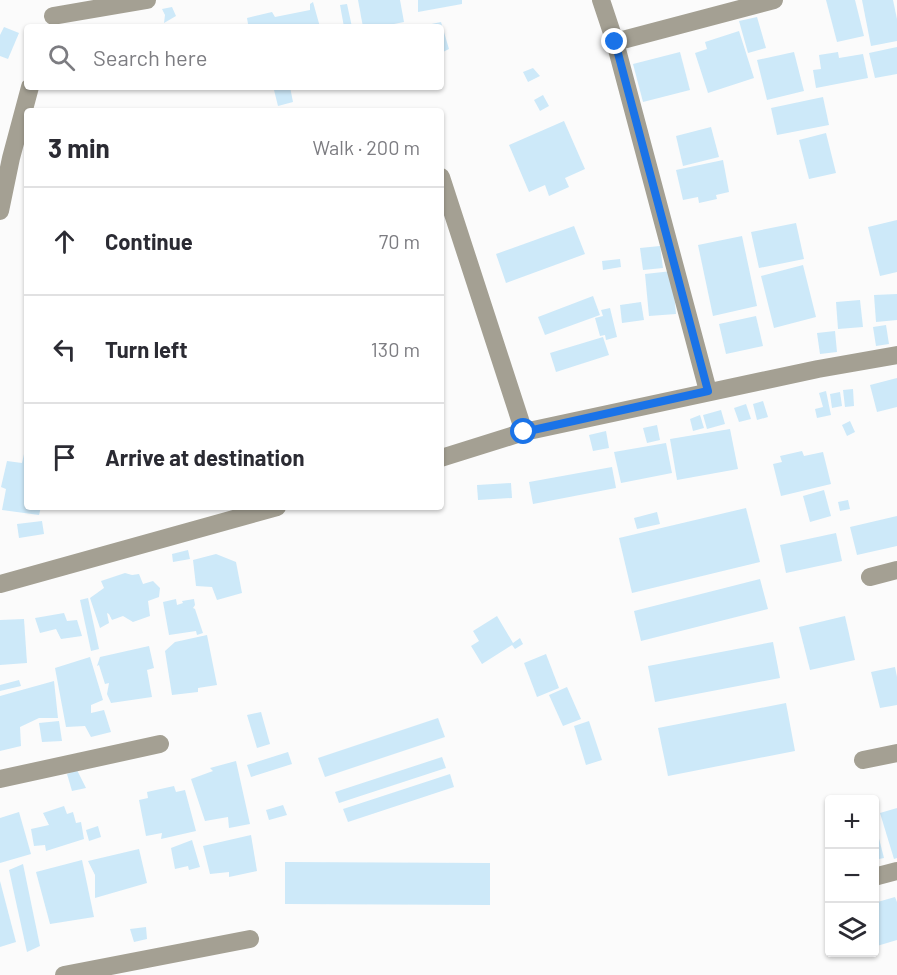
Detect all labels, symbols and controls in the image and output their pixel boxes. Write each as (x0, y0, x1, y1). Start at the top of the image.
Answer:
search box (24, 24, 444, 90)
route end (601, 28, 627, 54)
icon: search (45, 41, 78, 74)
text: Search here (93, 44, 207, 70)
text: 3 min (48, 132, 110, 163)
text: Walk · 200 m (312, 135, 420, 159)
icon: ahead (48, 225, 81, 258)
text: Continue (105, 228, 193, 254)
text: 70 m (379, 229, 420, 253)
icon: left (48, 333, 81, 366)
text: Turn left (105, 336, 188, 362)
text: 130 m (371, 337, 420, 361)
route start (510, 418, 536, 444)
icon: arrive (48, 441, 81, 474)
text: Arrive at destination (105, 444, 304, 470)
map controls (825, 795, 879, 957)
button: + (825, 795, 879, 849)
button: − (825, 849, 879, 903)
button: layers (825, 903, 879, 957)

